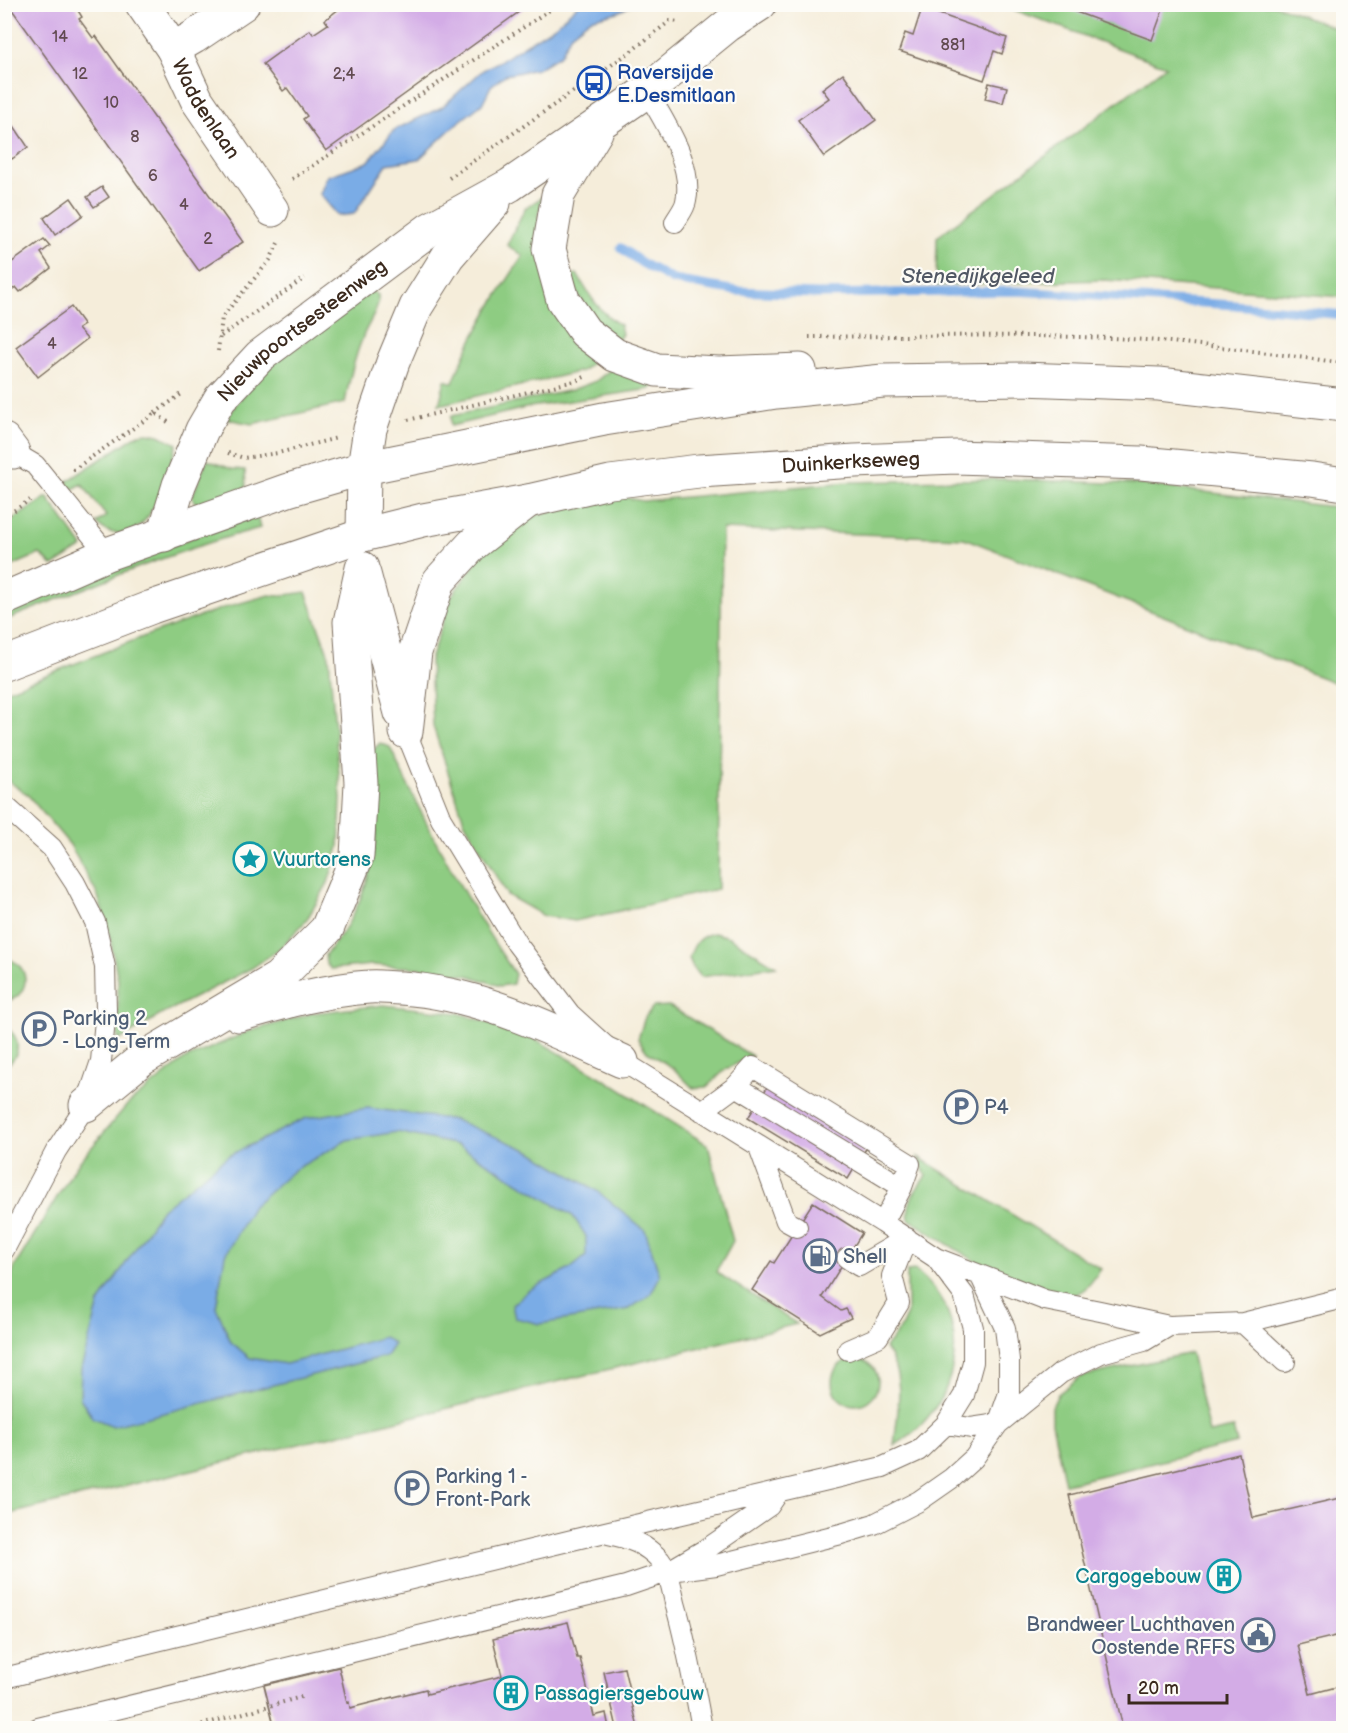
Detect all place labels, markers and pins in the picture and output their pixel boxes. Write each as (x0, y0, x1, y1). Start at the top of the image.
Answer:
place label: Raversijde E.Desmitlaan (617, 61, 736, 108)
bus stop icon: Raversijde E.Desmitlaan (576, 65, 612, 101)
place icon: Vuurtorens (232, 841, 268, 877)
place label: Vuurtorens (273, 848, 371, 872)
place label: Parking 2 - Long-Term (62, 1007, 170, 1054)
parking icon: Parking 2 - Long-Term (21, 1011, 57, 1047)
parking icon: P4 (943, 1089, 979, 1125)
place label: P4 (984, 1096, 1009, 1120)
fuel station icon: Shell (802, 1238, 838, 1274)
place label: Shell (843, 1245, 887, 1269)
place label: Parking 1 - Front-Park (435, 1465, 530, 1512)
parking icon: Parking 1 - Front-Park (394, 1470, 430, 1506)
building icon: Cargogebouw (1206, 1558, 1242, 1594)
place label: Cargogebouw (1075, 1565, 1202, 1589)
place label: Brandweer Luchthaven Oostende RFFS (1026, 1613, 1235, 1660)
public building icon: Brandweer Luchthaven Oostende RFFS (1240, 1617, 1276, 1653)
building icon: Passagiersgebouw (493, 1675, 529, 1711)
place label: Passagiersgebouw (534, 1682, 704, 1706)

